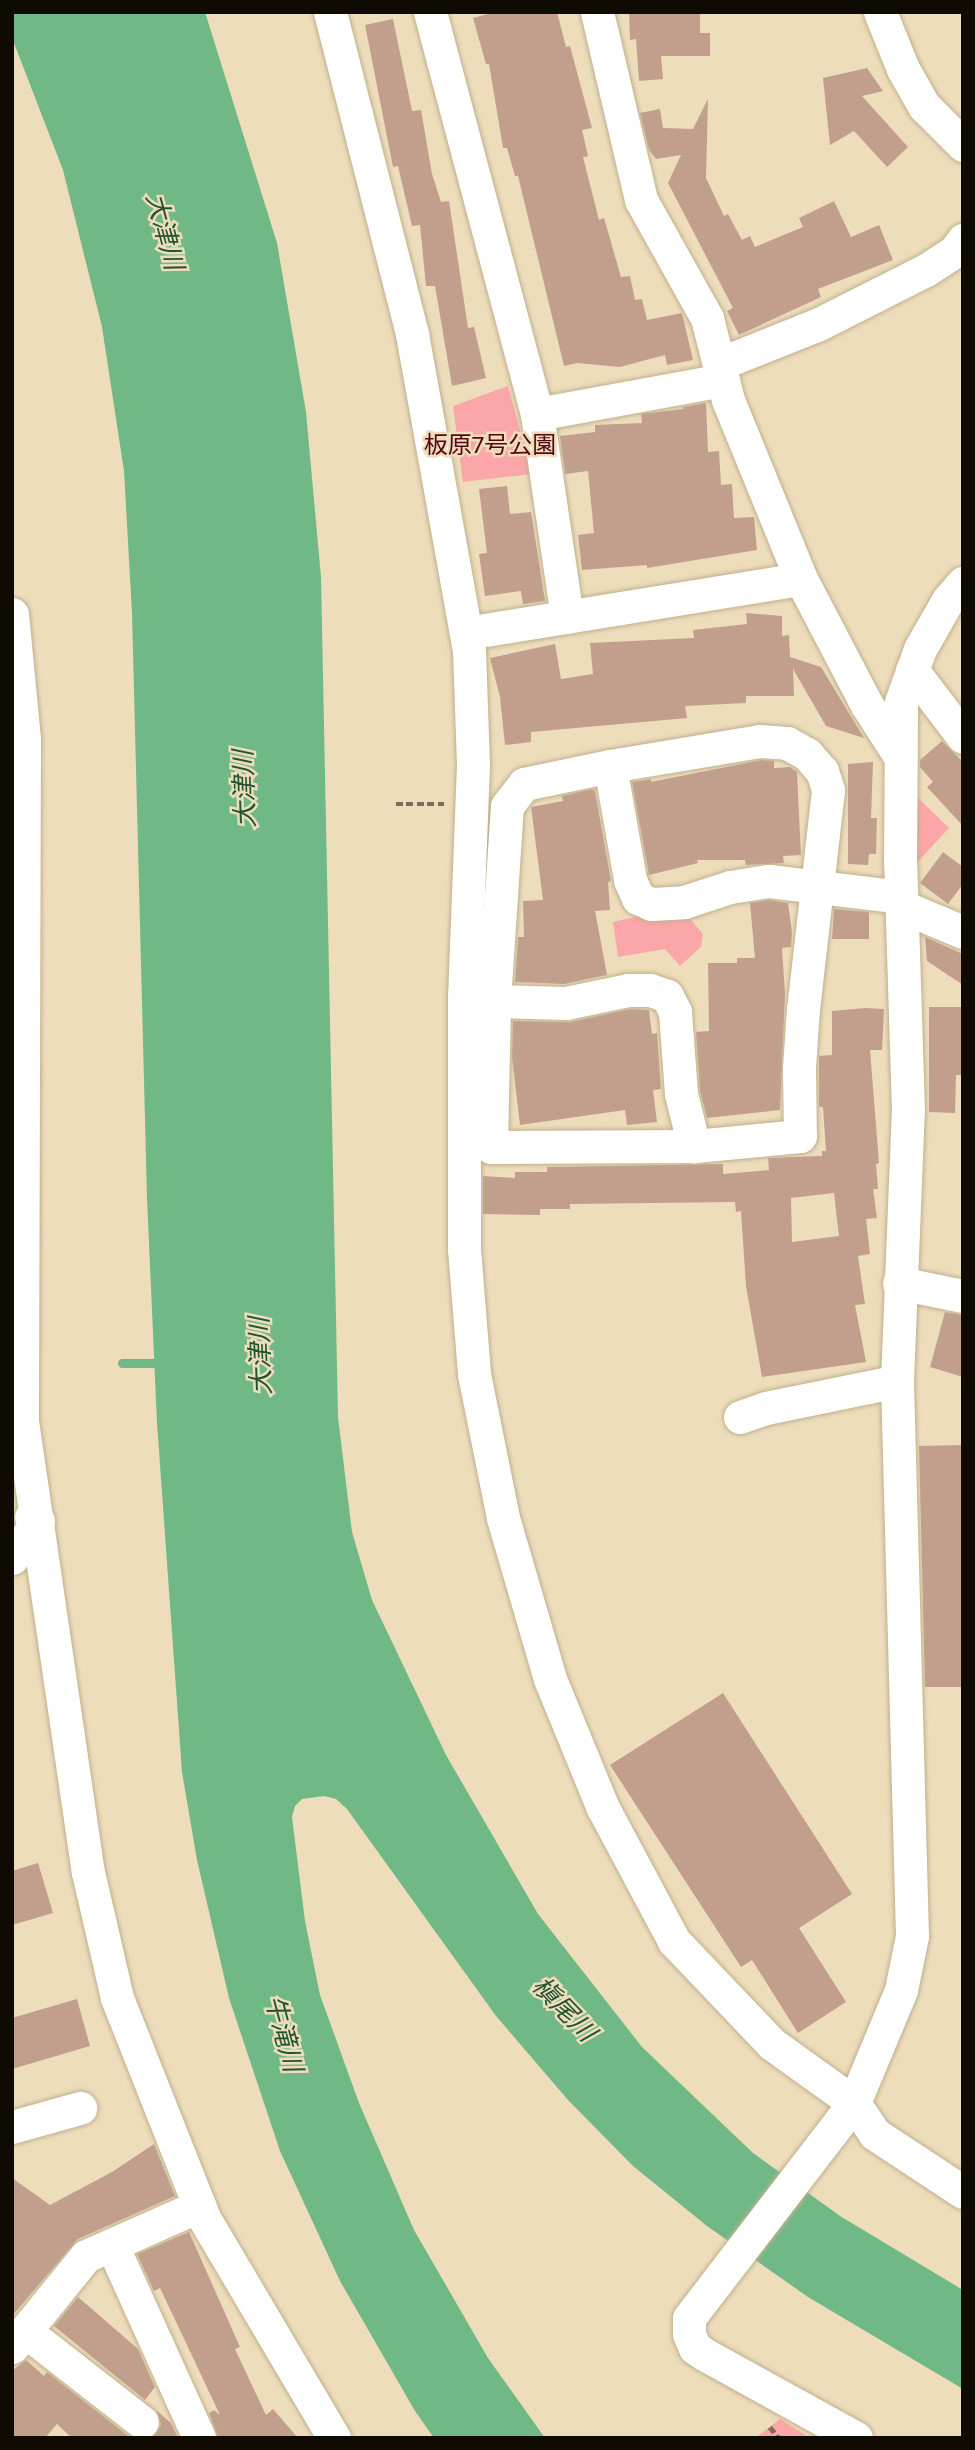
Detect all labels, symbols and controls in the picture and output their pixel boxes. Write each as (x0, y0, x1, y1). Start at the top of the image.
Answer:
water label: 大津川 (141, 189, 191, 273)
park label: 板原7号公園 (424, 430, 556, 458)
water label: 大津川 (226, 749, 260, 829)
water label: 大津川 (242, 1316, 276, 1396)
water label: 槇尾川 (527, 1969, 603, 2047)
water label: 牛滝川 (260, 1991, 310, 2075)

